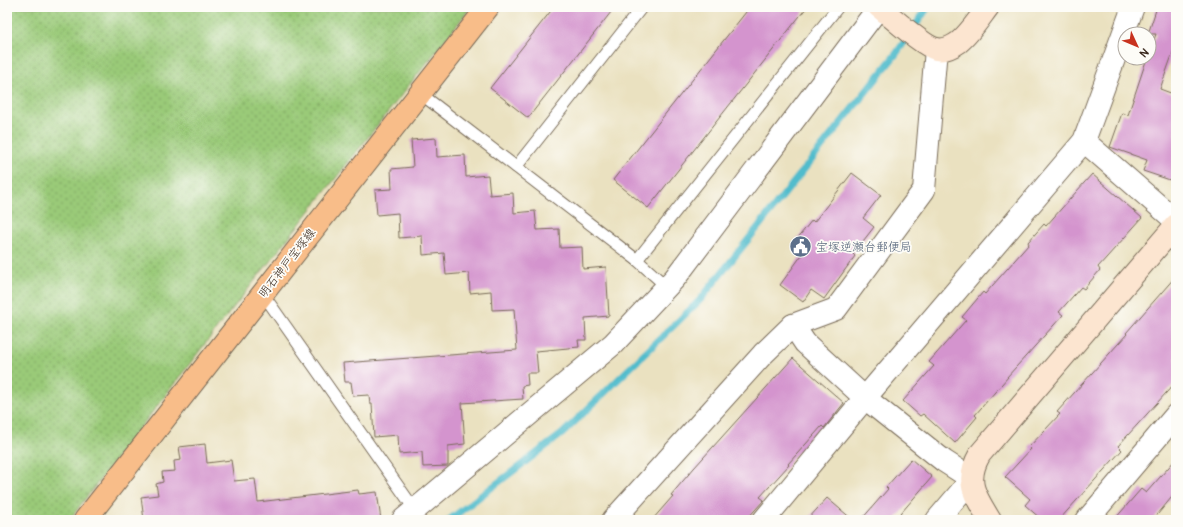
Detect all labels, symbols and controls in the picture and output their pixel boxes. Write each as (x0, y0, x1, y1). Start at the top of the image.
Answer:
north arrow (1117, 26, 1157, 66)
text: N (1136, 45, 1151, 60)
street label: 明石神戸宝塚線 (256, 226, 319, 301)
public building icon: 宝塚逆瀬台郵便局 (787, 234, 813, 260)
place label: 宝塚逆瀬台郵便局 (816, 240, 912, 255)

